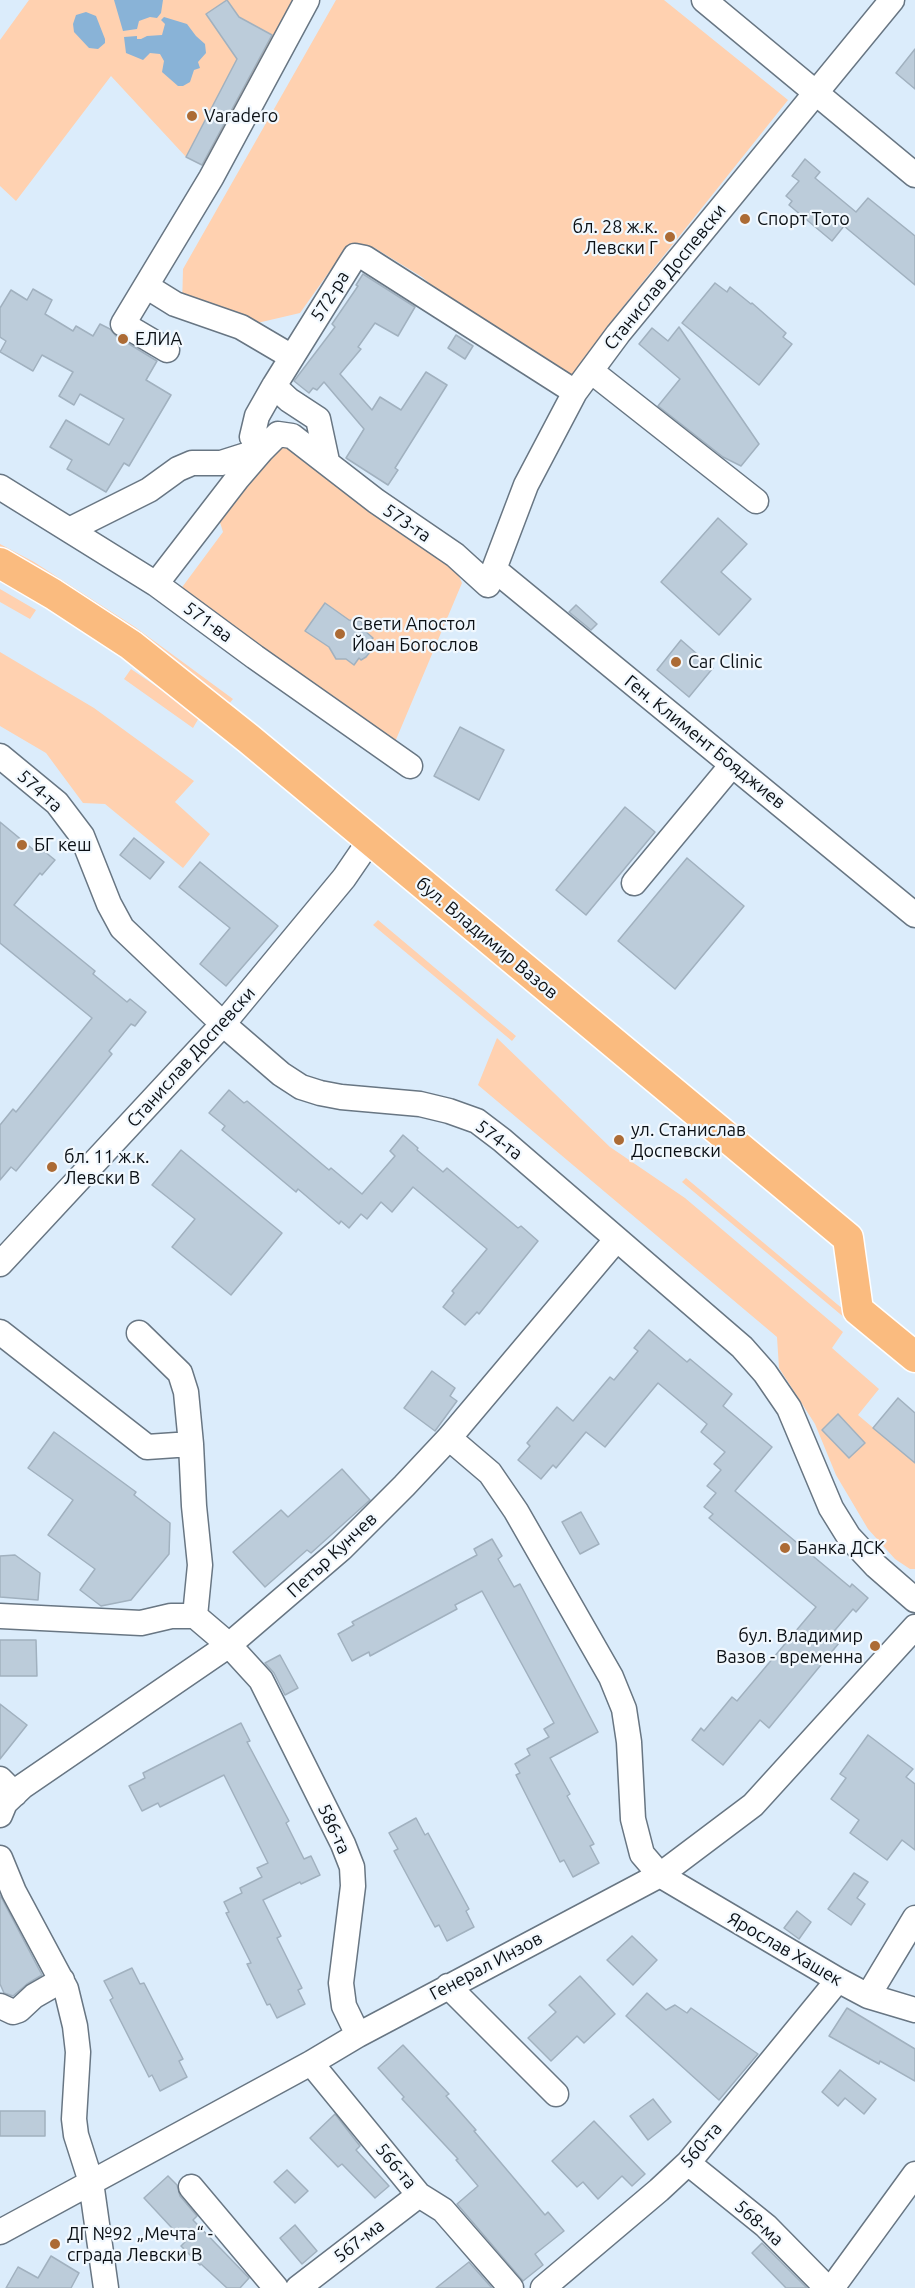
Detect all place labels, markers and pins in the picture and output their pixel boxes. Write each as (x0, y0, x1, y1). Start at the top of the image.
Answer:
place label: Varadero (204, 105, 278, 127)
marker: Varadero (185, 109, 199, 123)
place label: Спорт Тото (757, 208, 850, 230)
marker: Спорт Тото (738, 212, 752, 226)
place label: бл. 28 ж.к. Левски Г (572, 216, 658, 258)
marker: бл. 28 ж.к. Левски Г (663, 230, 677, 244)
place label: ЕЛИА (135, 328, 182, 350)
marker: ЕЛИА (116, 332, 130, 346)
place label: Свети Апостол Йоан Богослов (352, 613, 478, 656)
marker: Свети Апостол Йоан Богослов (333, 627, 347, 641)
place label: Car Clinic (688, 651, 762, 673)
marker: Car Clinic (669, 655, 683, 669)
place label: БГ кеш (34, 834, 92, 856)
marker: БГ кеш (15, 838, 29, 852)
place label: ул. Станислав Доспевски (631, 1119, 746, 1162)
marker: ул. Станислав Доспевски (612, 1133, 626, 1147)
place label: бл. 11 ж.к. Левски В (64, 1146, 150, 1188)
marker: бл. 11 ж.к. Левски В (45, 1160, 59, 1174)
place label: Банка ДСК (797, 1537, 885, 1559)
marker: Банка ДСК (778, 1541, 792, 1555)
place label: бул. Владимир Вазов - временна (716, 1625, 863, 1668)
marker: бул. Владимир Вазов - временна (868, 1639, 882, 1653)
place label: ДГ №92 „Мечта“ - сграда Левски В (67, 2223, 213, 2266)
marker: ДГ №92 „Мечта“ - сграда Левски В (48, 2237, 62, 2251)

